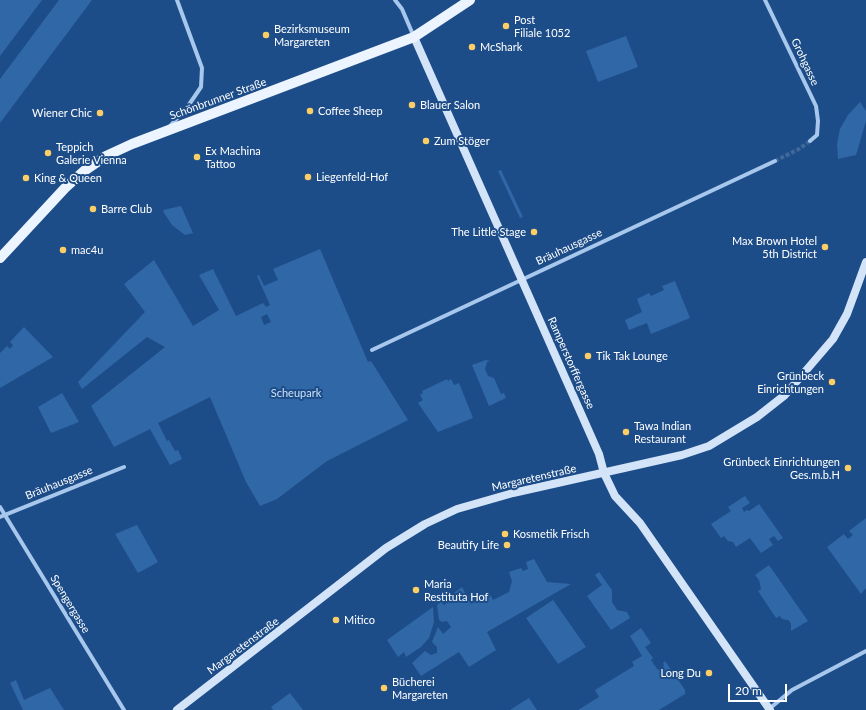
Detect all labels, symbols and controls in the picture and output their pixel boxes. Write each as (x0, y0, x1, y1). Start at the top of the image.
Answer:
place label: Post Filiale 1052 (514, 13, 570, 39)
marker: Post Filiale 1052 (501, 21, 511, 31)
place label: Bezirksmuseum Margareten (274, 22, 350, 48)
marker: Bezirksmuseum Margareten (261, 30, 271, 40)
street label: Grohgasse (788, 36, 822, 88)
place label: McShark (480, 40, 522, 54)
marker: McShark (467, 42, 477, 52)
street label: Schönbrunner Straße (168, 75, 268, 123)
place label: Blauer Salon (420, 98, 480, 112)
marker: Blauer Salon (407, 100, 417, 110)
place label: Coffee Sheep (318, 104, 383, 118)
place label: Wiener Chic (32, 106, 92, 120)
marker: Coffee Sheep (305, 106, 315, 116)
marker: Wiener Chic (95, 108, 105, 118)
place label: Zum Stöger (434, 134, 490, 148)
marker: Zum Stöger (421, 136, 431, 146)
place label: Teppich Galerie Vienna (56, 140, 127, 166)
place label: Ex Machina Tattoo (205, 144, 261, 170)
marker: Teppich Galerie Vienna (43, 148, 53, 158)
marker: Ex Machina Tattoo (192, 152, 202, 162)
place label: Liegenfeld-Hof (316, 170, 388, 184)
place label: King & Queen (34, 171, 102, 185)
marker: Liegenfeld-Hof (303, 172, 313, 182)
marker: King & Queen (21, 173, 31, 183)
place label: Barre Club (101, 202, 152, 216)
marker: Barre Club (88, 204, 98, 214)
place label: The Little Stage (451, 225, 526, 239)
street label: Bräuhausgasse (534, 226, 604, 268)
marker: The Little Stage (529, 227, 539, 237)
place label: Max Brown Hotel 5th District (732, 234, 817, 260)
marker: Max Brown Hotel 5th District (820, 242, 830, 252)
place label: mac4u (71, 243, 103, 257)
marker: mac4u (58, 245, 68, 255)
street label: Ramperstorffergasse (545, 315, 597, 411)
place label: Tik Tak Lounge (596, 349, 668, 363)
marker: Tik Tak Lounge (583, 351, 593, 361)
place label: Grünbeck Einrichtungen (757, 369, 824, 395)
marker: Grünbeck Einrichtungen (827, 377, 837, 387)
park label: Scheupark (271, 386, 321, 400)
place label: Tawa Indian Restaurant (634, 419, 691, 445)
marker: Tawa Indian Restaurant (621, 427, 631, 437)
place label: Grünbeck Einrichtungen Ges.m.b.H (723, 455, 840, 481)
street label: Margaretenstraße (490, 462, 578, 494)
street label: Bräuhausgasse (23, 463, 95, 503)
marker: Grünbeck Einrichtungen Ges.m.b.H (843, 463, 853, 473)
place label: Kosmetik Frisch (513, 527, 589, 541)
marker: Kosmetik Frisch (500, 529, 510, 539)
place label: Beautify Life (438, 538, 499, 552)
marker: Beautify Life (502, 540, 512, 550)
street label: Spengergasse (47, 572, 93, 636)
place label: Maria Restituta Hof (424, 577, 488, 603)
marker: Maria Restituta Hof (411, 585, 421, 595)
place label: Mitico (344, 613, 375, 627)
street label: Margaretenstraße (205, 615, 281, 677)
marker: Mitico (331, 615, 341, 625)
place label: Long Du (660, 666, 701, 680)
marker: Long Du (704, 668, 714, 678)
place label: Bücherei Margareten (392, 675, 448, 701)
scale bar (730, 676, 789, 702)
marker: Bücherei Margareten (379, 683, 389, 693)
text: 20 m (735, 683, 762, 698)

